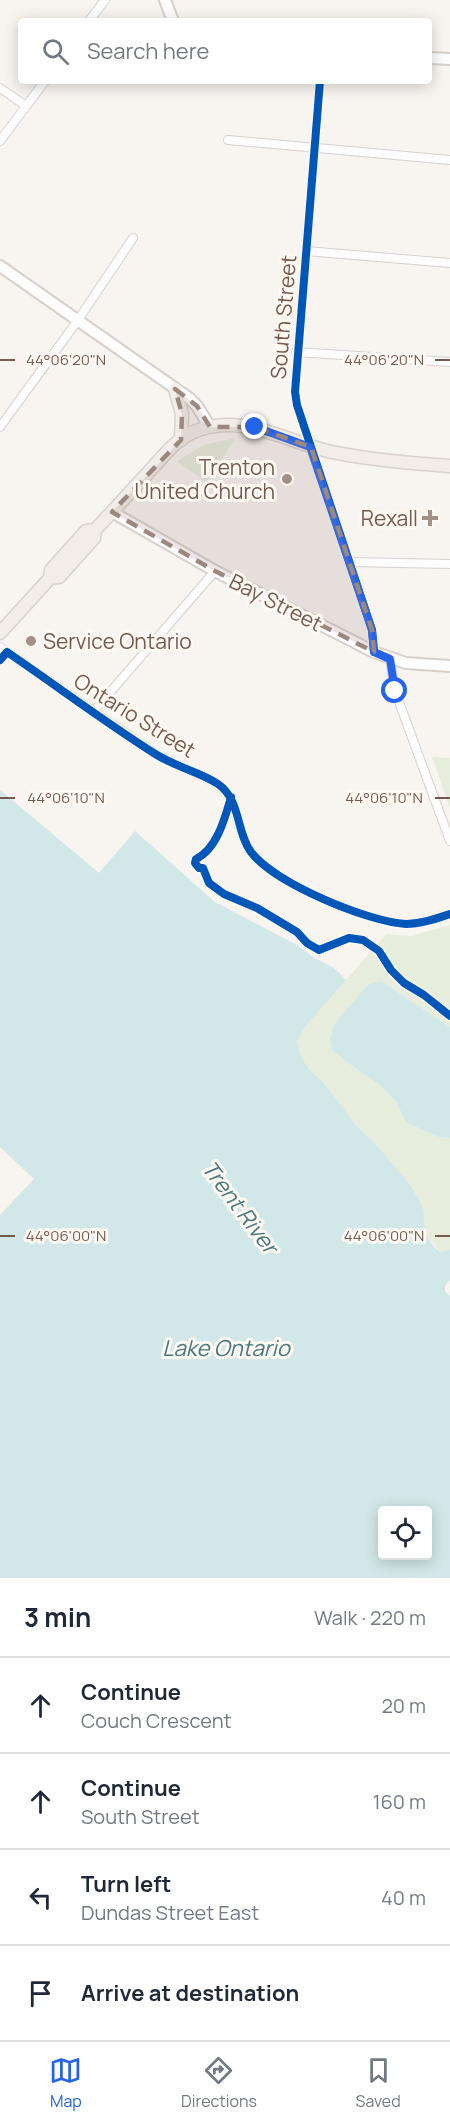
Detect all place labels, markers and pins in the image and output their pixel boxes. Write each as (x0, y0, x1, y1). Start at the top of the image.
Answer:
place label: Trenton United Church (135, 453, 275, 505)
marker: Trenton United Church (280, 472, 294, 486)
place label: Rexall (361, 504, 418, 532)
marker: Rexall (423, 511, 437, 525)
place label: Service Ontario (43, 627, 192, 655)
marker: Service Ontario (24, 634, 38, 648)

